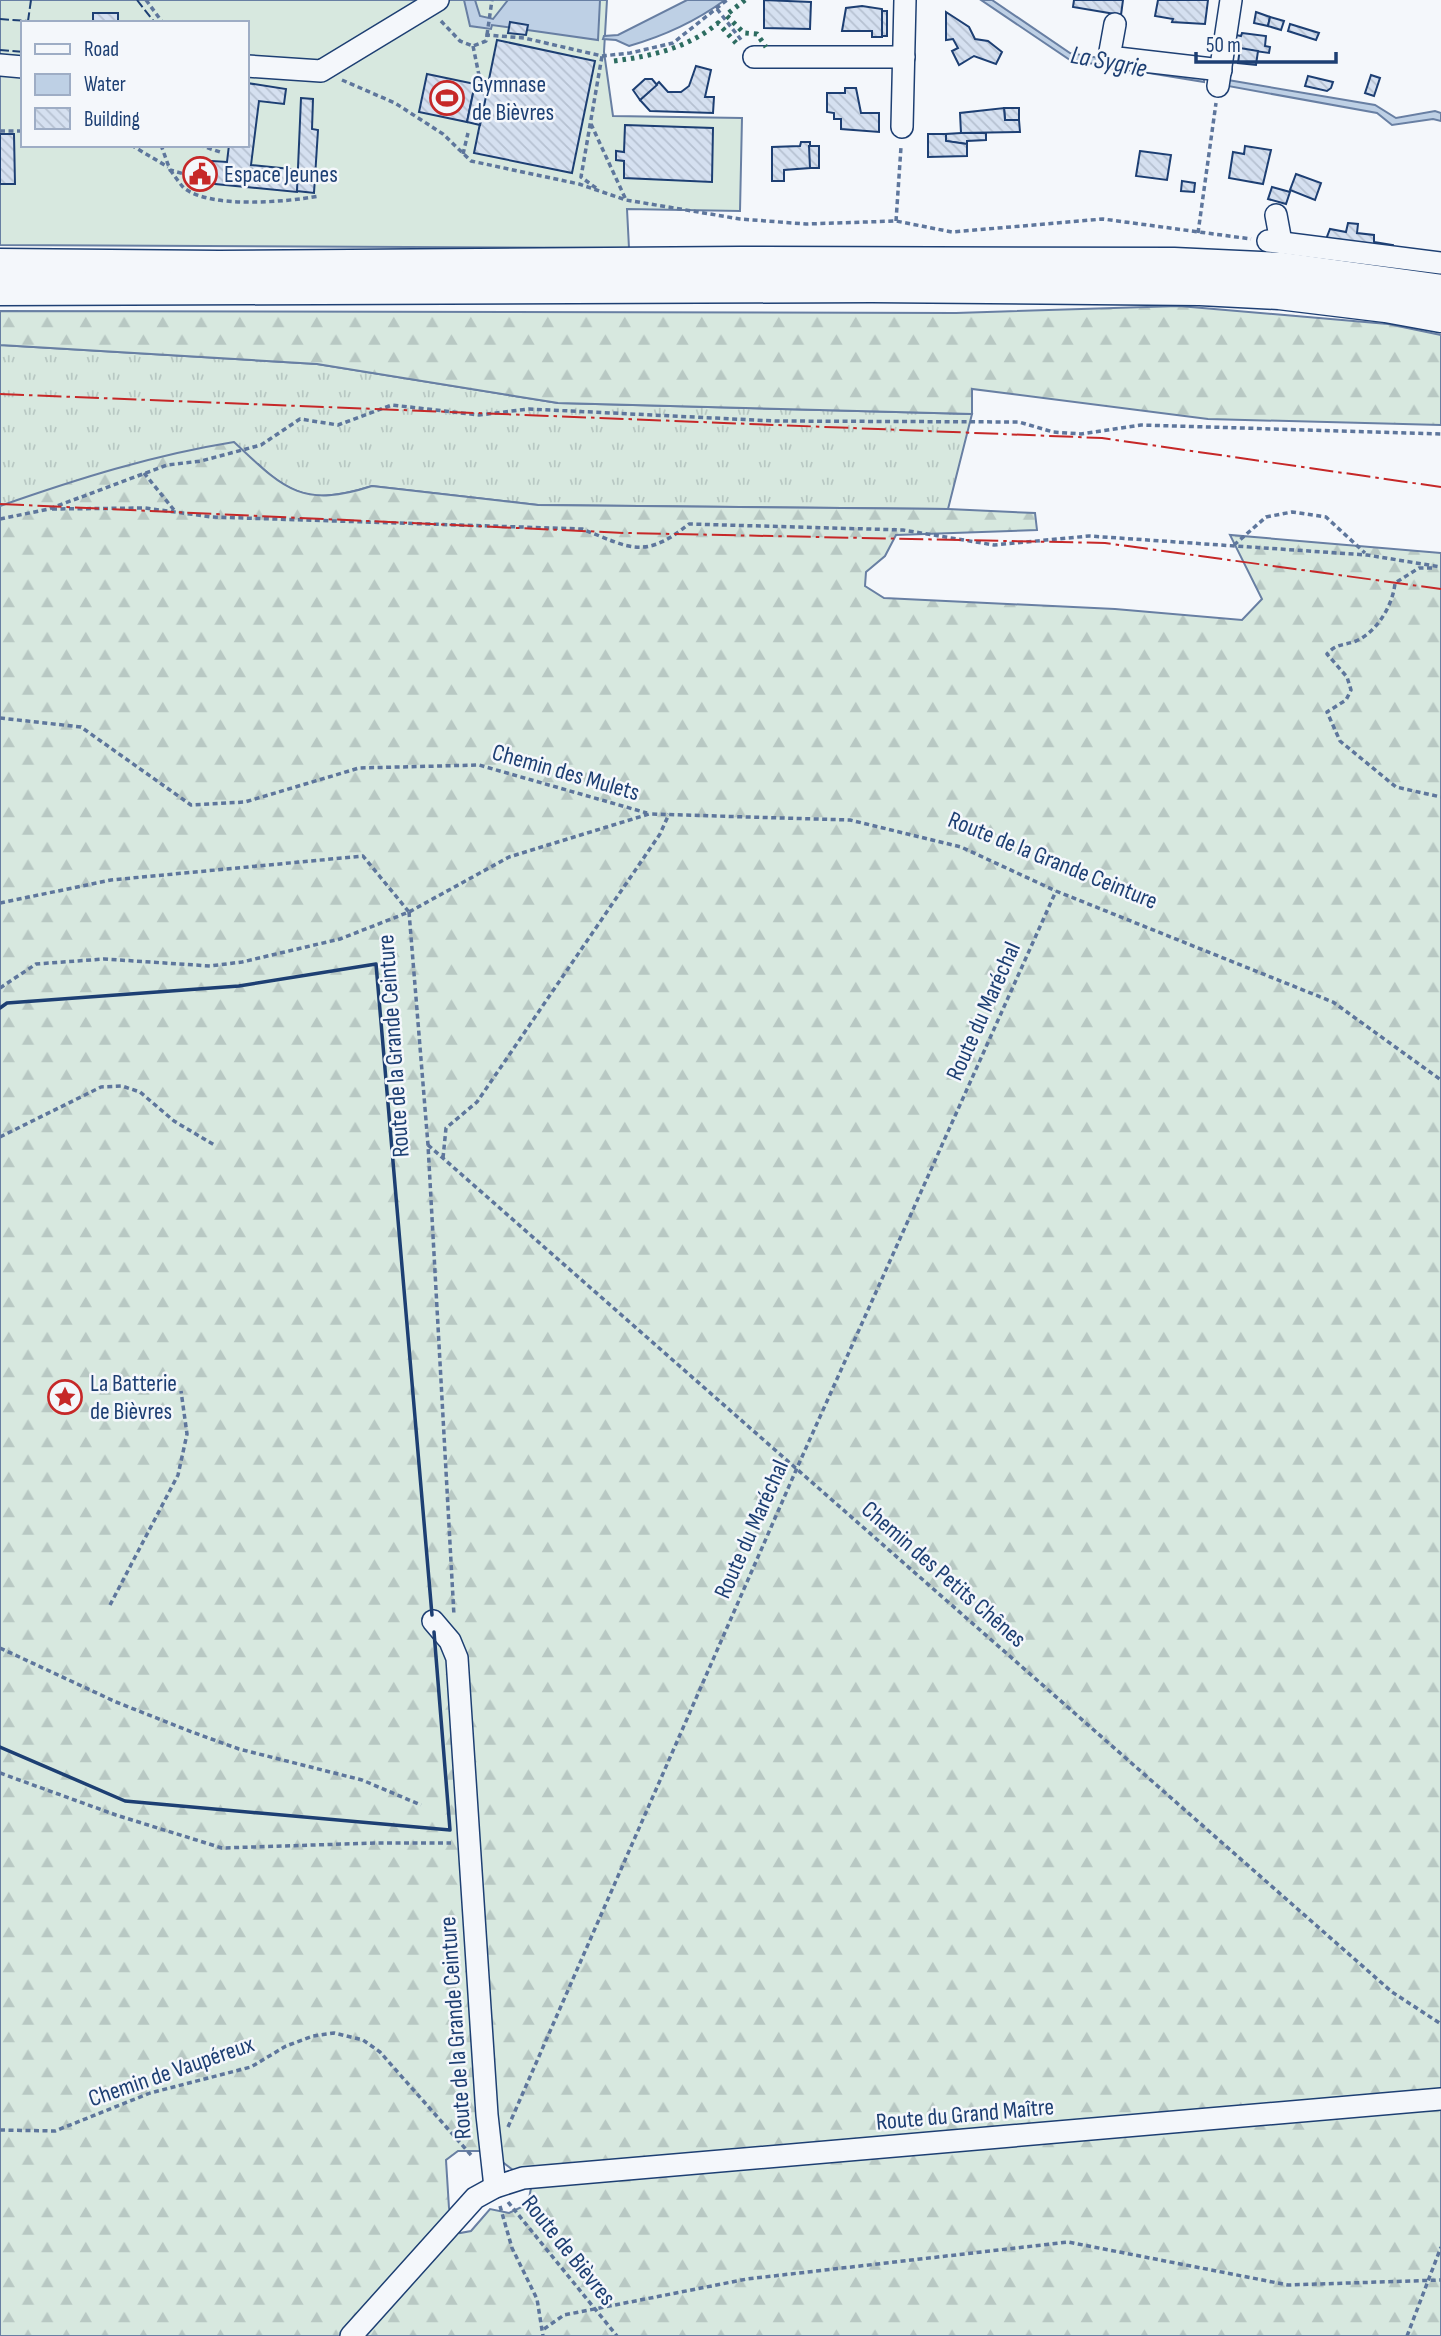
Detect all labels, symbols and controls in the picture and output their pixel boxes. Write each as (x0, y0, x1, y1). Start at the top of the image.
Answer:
legend (21, 21, 248, 147)
scale bar (1196, 21, 1336, 65)
text: 50 m (1206, 33, 1241, 58)
text: Road (84, 37, 119, 62)
water label: La Sygrie (1068, 40, 1149, 85)
place label: Gymnase de Bièvres (472, 70, 554, 127)
text: Water (84, 72, 126, 97)
sports icon: Gymnase de Bièvres (428, 79, 466, 117)
text: Building (84, 107, 140, 132)
public building icon: Espace Jeunes (181, 155, 219, 193)
place label: Espace Jeunes (224, 160, 338, 189)
street label: Chemin des Mulets (489, 738, 643, 807)
street label: Route de la Grande Ceinture (944, 805, 1162, 916)
street label: Route de la Grande Ceinture (371, 934, 416, 1158)
street label: Route du Maréchal (940, 937, 1027, 1085)
place label: La Batterie de Bièvres (90, 1369, 177, 1426)
place icon: La Batterie de Bièvres (46, 1378, 84, 1416)
street label: Route du Maréchal (708, 1455, 795, 1603)
street label: Chemin des Petits Chênes (855, 1495, 1032, 1654)
street label: Route de la Grande Ceinture (433, 1916, 478, 2140)
street label: Chemin de Vaupéreux (85, 2030, 258, 2113)
street label: Route du Grand Maître (875, 2092, 1055, 2137)
street label: Route de Bièvres (515, 2189, 622, 2311)

